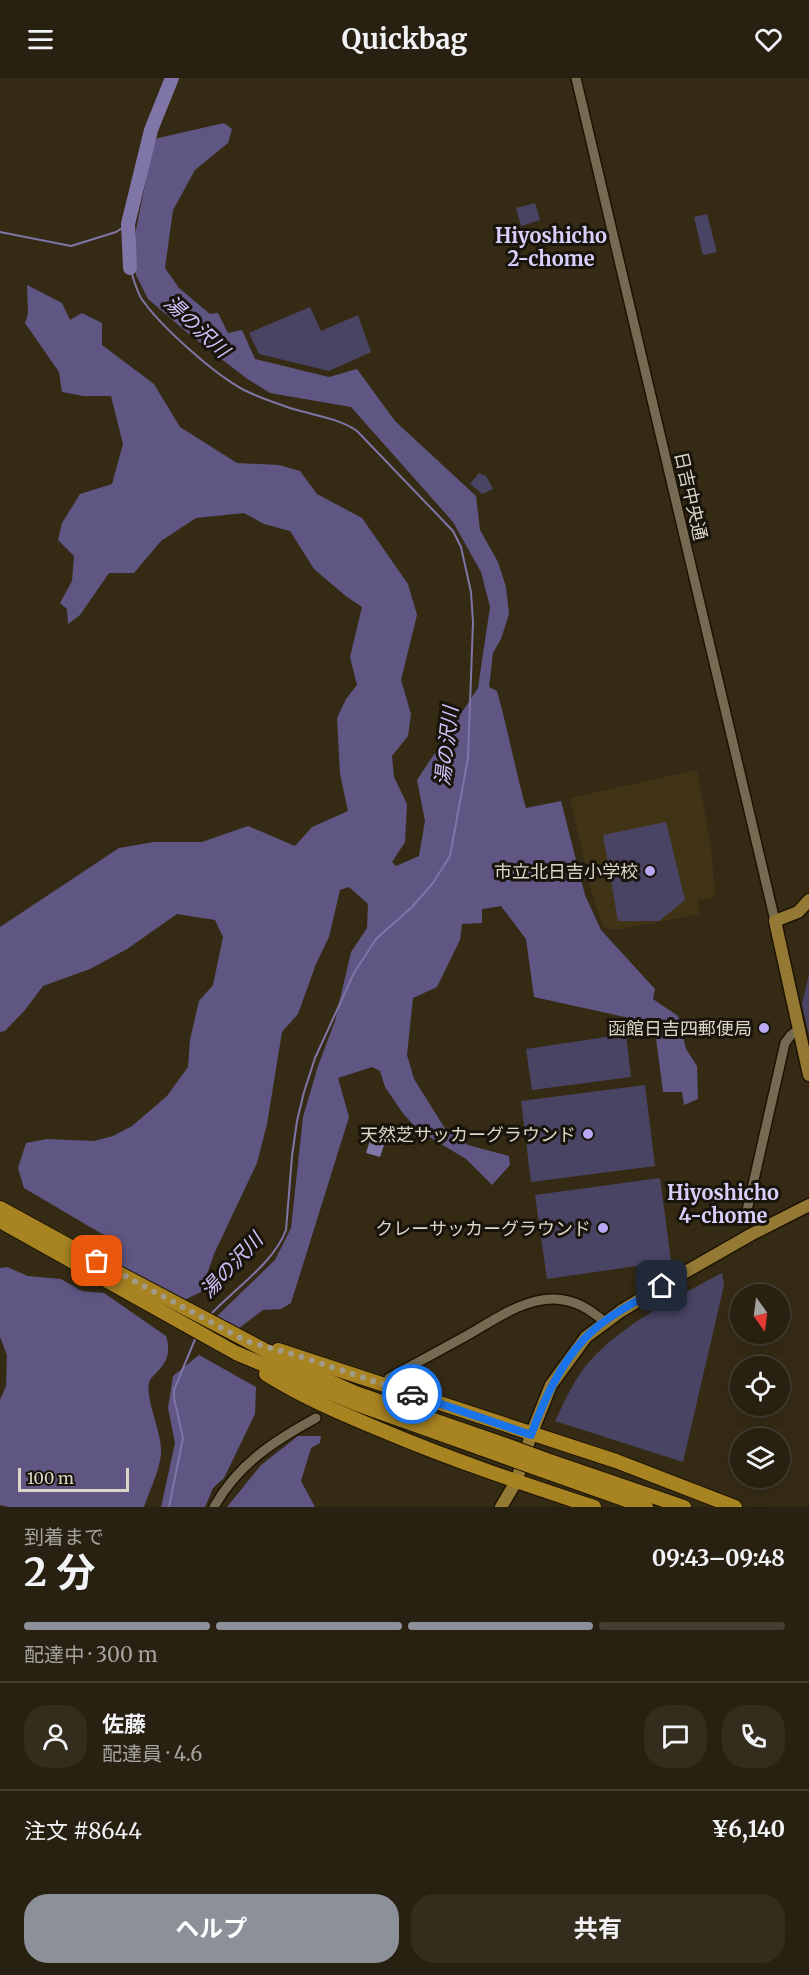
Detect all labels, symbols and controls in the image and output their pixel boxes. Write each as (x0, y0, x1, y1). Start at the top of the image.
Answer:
text: Quickbag (342, 22, 467, 56)
icon: menu (24, 23, 57, 56)
icon: heart (752, 23, 785, 56)
district label: Hiyoshicho 2-chome (495, 223, 607, 271)
water label: 湯の沢川 (159, 290, 236, 364)
street label: 日吉中央通 (670, 450, 712, 542)
water label: 湯の沢川 (429, 703, 463, 787)
place label: 市立北日吉小学校 (494, 860, 638, 883)
marker: 市立北日吉小学校 (643, 864, 657, 878)
place label: 函館日吉四郵便局 (608, 1017, 752, 1040)
marker: 函館日吉四郵便局 (757, 1021, 771, 1035)
place label: 天然芝サッカーグラウンド (360, 1123, 576, 1146)
marker: 天然芝サッカーグラウンド (581, 1127, 595, 1141)
district label: Hiyoshicho 4-chome (667, 1180, 779, 1228)
place label: クレーサッカーグラウンド (375, 1217, 591, 1240)
marker: クレーサッカーグラウンド (596, 1221, 610, 1235)
water label: 湯の沢川 (195, 1226, 269, 1303)
pin (71, 1235, 122, 1286)
icon: bag (80, 1244, 113, 1277)
pin (636, 1260, 687, 1311)
icon: home (645, 1269, 678, 1302)
north arrow (730, 1284, 790, 1344)
map controls (730, 1284, 790, 1488)
button: locate (730, 1356, 790, 1416)
courier (382, 1364, 442, 1424)
icon: car (396, 1378, 429, 1411)
button: layers (730, 1428, 790, 1488)
scale bar (18, 1465, 129, 1492)
text: 100 m (27, 1468, 74, 1488)
text: 到着まで (24, 1524, 104, 1549)
text: 09:43–09:48 (652, 1544, 785, 1572)
text: 2 分 (24, 1548, 95, 1597)
text: 配達中 · 300 m (24, 1642, 158, 1667)
button: person (24, 1705, 87, 1768)
button: chat (644, 1705, 707, 1768)
button: phone (722, 1705, 785, 1768)
text: 佐藤 (102, 1710, 146, 1738)
text: 配達員 · 4.6 (102, 1741, 202, 1766)
text: ¥6,140 (712, 1815, 785, 1843)
text: 注文 #8644 (24, 1817, 142, 1845)
button: ヘルプ (24, 1894, 399, 1963)
button: 共有 (411, 1894, 785, 1963)

